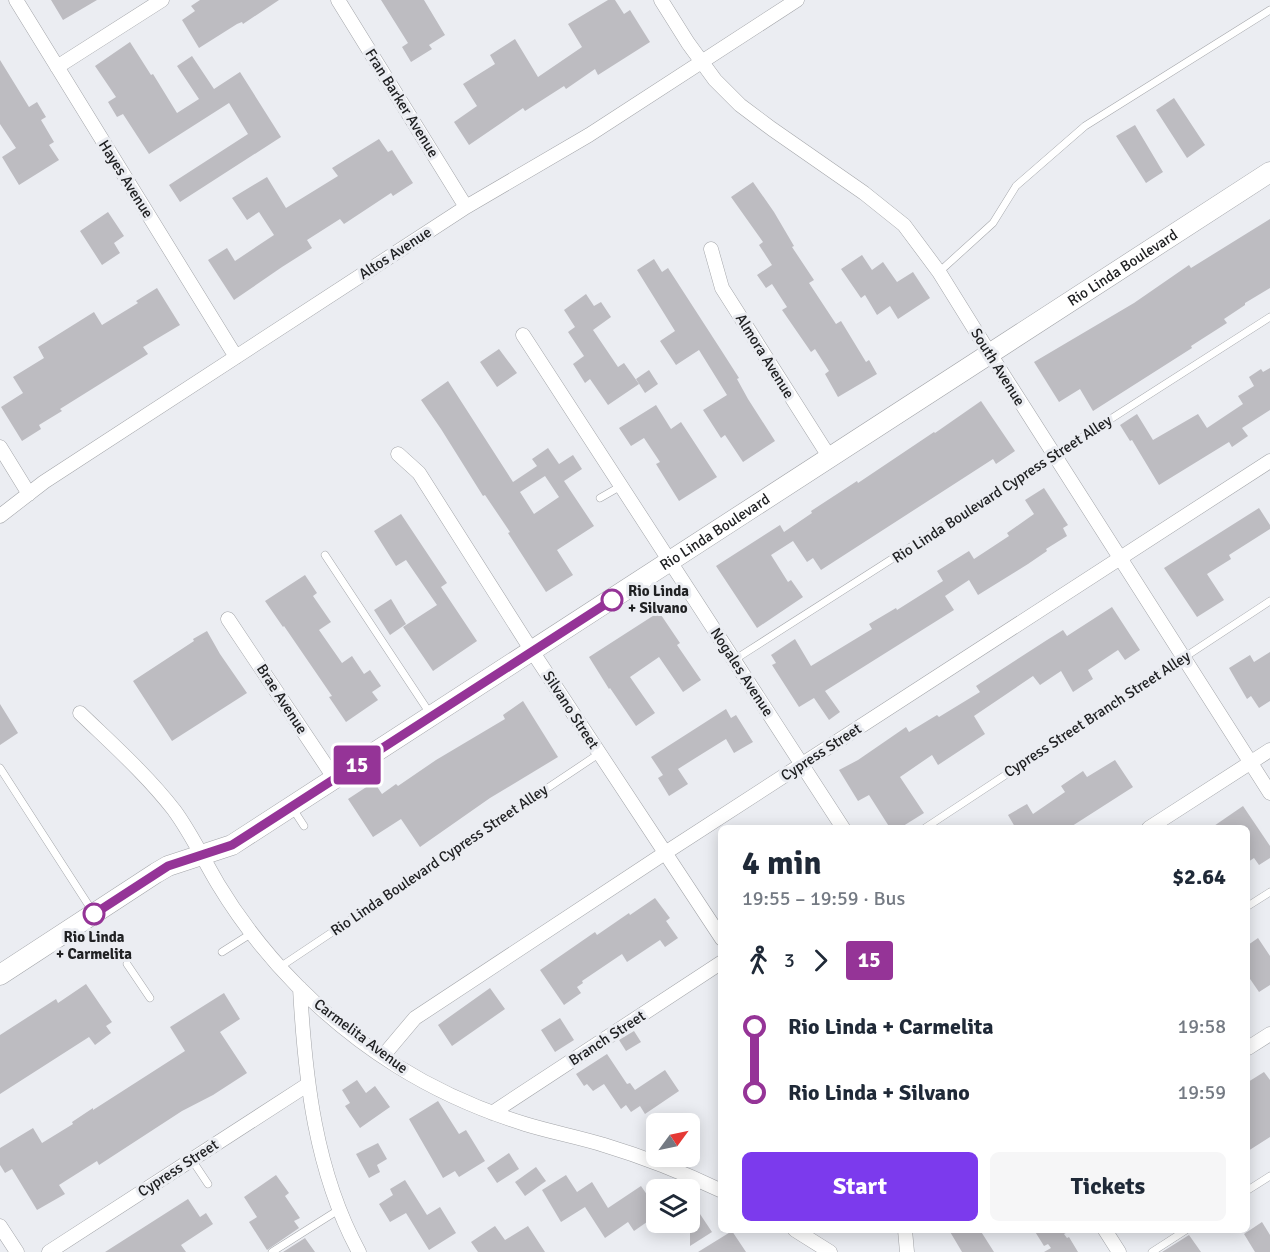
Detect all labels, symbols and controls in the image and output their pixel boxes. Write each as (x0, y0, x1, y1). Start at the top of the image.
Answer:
street label: Fran Barker Avenue (361, 45, 443, 161)
street label: Hayes Avenue (95, 137, 157, 221)
street label: Altos Avenue (355, 223, 435, 283)
street label: Rio Linda Boulevard (1064, 225, 1181, 310)
street label: Almora Avenue (732, 310, 798, 402)
street label: South Avenue (967, 325, 1029, 409)
street label: Rio Linda Boulevard Cypress Street Alley (889, 411, 1115, 567)
street label: Rio Linda Boulevard (656, 490, 773, 574)
place label: Rio Linda + Silvano (628, 582, 689, 617)
marker: Rio Linda + Silvano (601, 589, 623, 611)
street label: Nogales Avenue (707, 624, 777, 720)
street label: Cypress Street Branch Street Alley (1001, 647, 1193, 781)
street label: Brae Avenue (253, 661, 311, 737)
street label: Silvano Street (539, 668, 603, 752)
street label: Cypress Street (777, 719, 865, 785)
line badge: 15 (330, 746, 384, 784)
text: 15 (346, 752, 368, 778)
street label: Rio Linda Boulevard Cypress Street Alley (327, 780, 551, 940)
text: 4 min (742, 843, 822, 884)
text: $2.64 (1172, 863, 1226, 890)
text: 19:55 – 19:59 · Bus (742, 886, 905, 911)
marker: Rio Linda + Carmelita (83, 903, 105, 925)
place label: Rio Linda + Carmelita (56, 928, 132, 963)
icon: walk (742, 944, 775, 977)
icon: forward (804, 944, 837, 977)
text: 15 (858, 947, 881, 973)
text: 3 (784, 948, 795, 973)
street label: Carmelita Avenue (310, 995, 412, 1077)
street label: Branch Street (565, 1007, 649, 1069)
text: Rio Linda + Carmelita (788, 1013, 994, 1040)
text: 19:58 (1177, 1014, 1226, 1039)
text: Rio Linda + Silvano (788, 1079, 970, 1106)
text: 19:59 (1177, 1080, 1226, 1105)
north arrow (646, 1113, 700, 1167)
map controls (646, 1113, 700, 1233)
street label: Cypress Street (134, 1135, 222, 1201)
button: Start (742, 1152, 978, 1221)
button: Tickets (990, 1152, 1226, 1221)
button: layers (646, 1179, 700, 1233)

